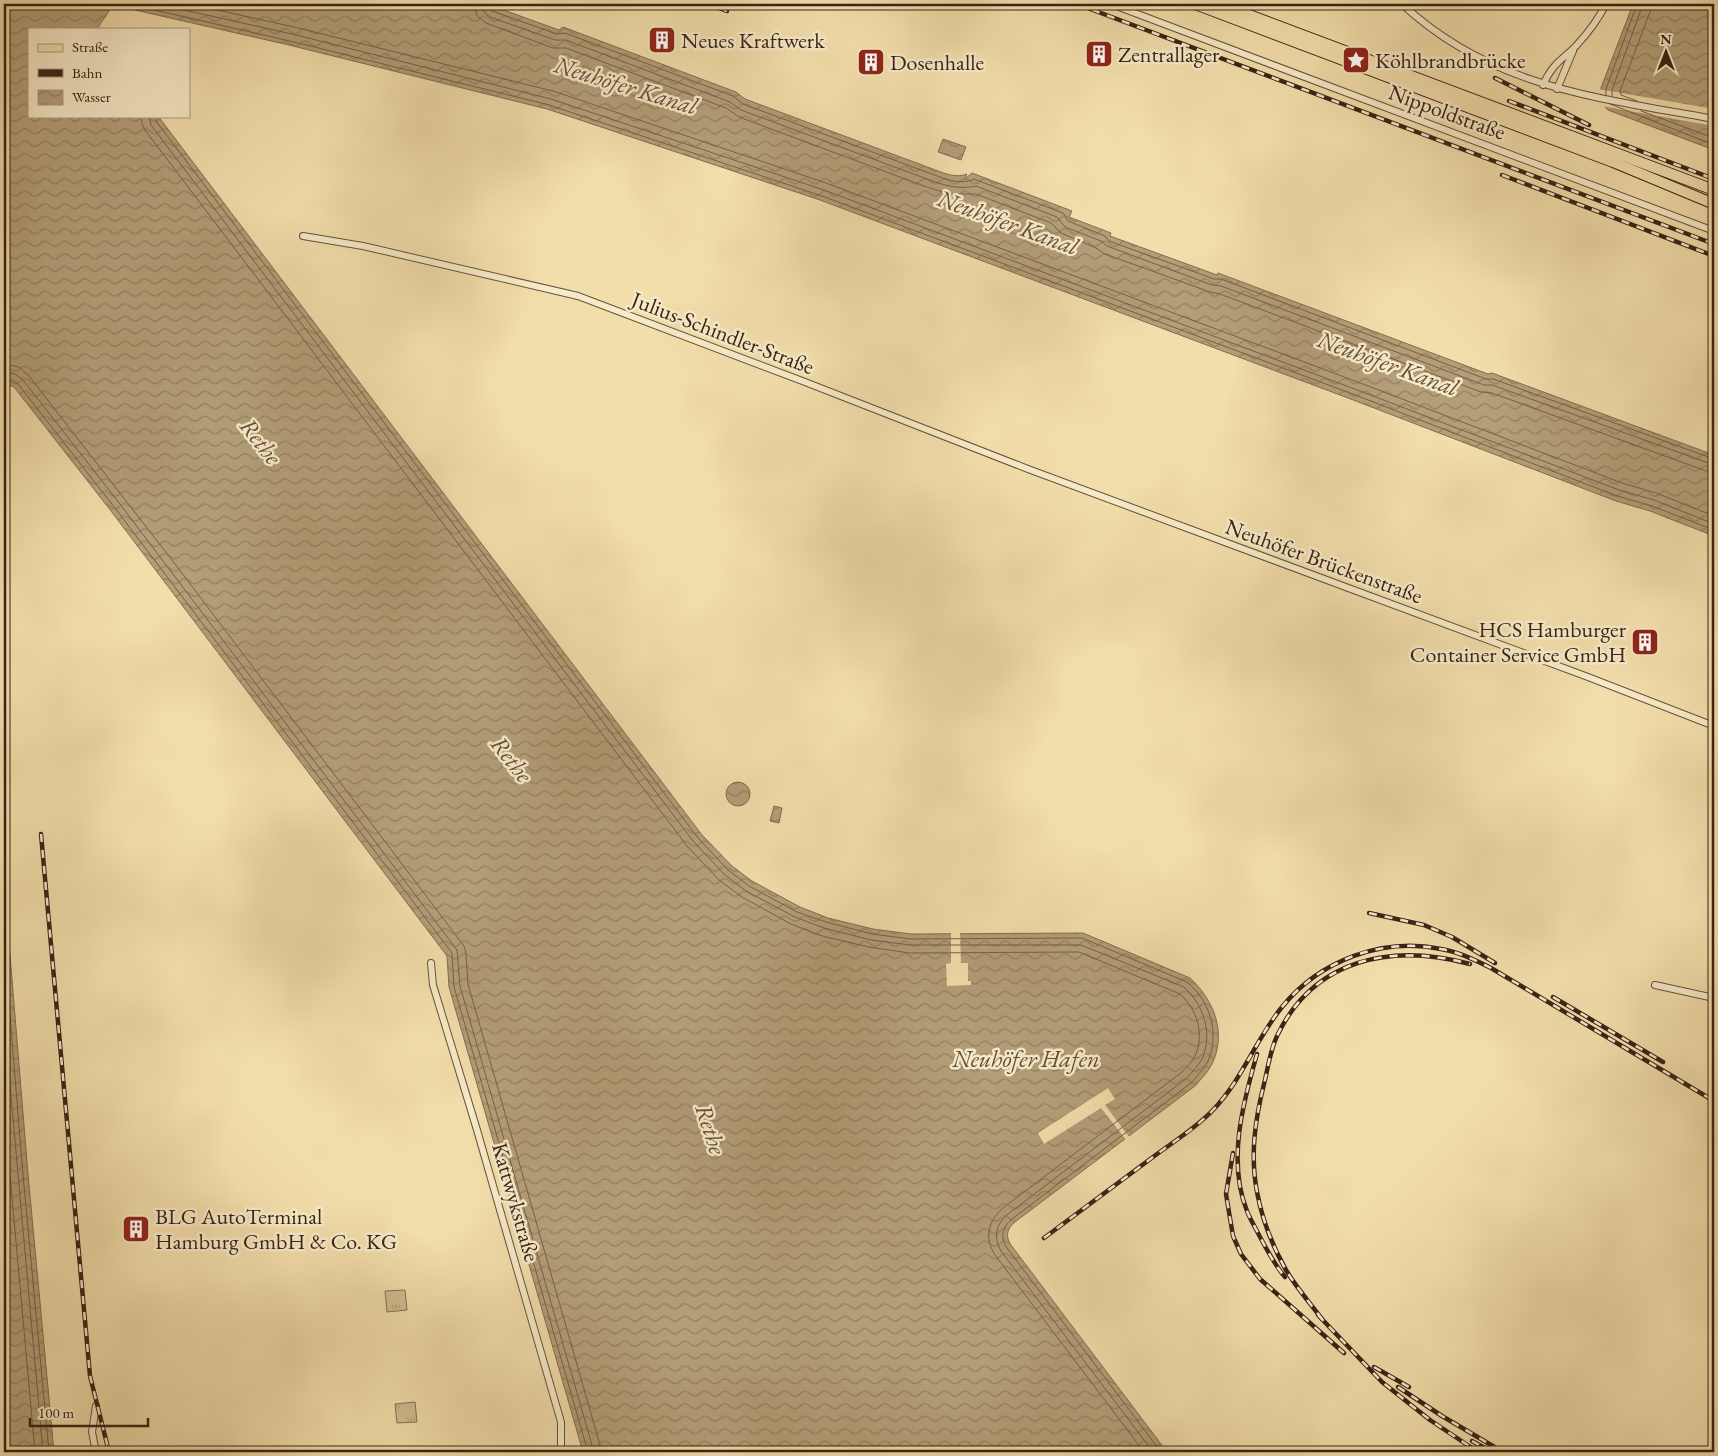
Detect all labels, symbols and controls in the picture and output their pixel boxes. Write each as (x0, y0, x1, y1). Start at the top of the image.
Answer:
building icon: Neues Kraftwerk (647, 25, 677, 55)
place label: Neues Kraftwerk (681, 26, 825, 55)
legend (28, 28, 190, 118)
north arrow (1640, 28, 1690, 78)
text: N (1660, 30, 1672, 48)
text: Straße (72, 37, 108, 56)
building icon: Zentrallager (1084, 39, 1114, 69)
place label: Zentrallager (1118, 40, 1220, 69)
place icon: Köhlbrandbrücke (1341, 45, 1371, 75)
place label: Köhlbrandbrücke (1375, 46, 1526, 75)
building icon: Dosenhalle (856, 47, 886, 77)
water label: Neuhöfer Kanal (550, 48, 702, 122)
place label: Dosenhalle (890, 48, 984, 77)
text: Bahn (72, 63, 103, 82)
street label: Nippoldstraße (1385, 77, 1510, 147)
text: Wasser (72, 87, 111, 106)
water label: Neuhöfer Kanal (932, 182, 1084, 262)
street label: Julius-Schindler-Straße (626, 284, 819, 381)
water label: Neuhöfer Kanal (1312, 323, 1464, 403)
water label: Rethe (233, 411, 289, 471)
street label: Neuhöfer Brückenstraße (1221, 512, 1427, 610)
place label: HCS Hamburger Container Service GmbH (1410, 615, 1627, 669)
building icon: HCS Hamburger Container Service GmbH (1630, 627, 1660, 657)
water label: Rethe (484, 729, 540, 789)
water label: Neuhöfer Hafen (951, 1043, 1100, 1074)
water label: Rethe (688, 1100, 734, 1159)
street label: Kattwykstraße (485, 1139, 547, 1265)
place label: BLG AutoTerminal Hamburg GmbH & Co. KG (155, 1202, 397, 1256)
building icon: BLG AutoTerminal Hamburg GmbH & Co. KG (121, 1214, 151, 1244)
scale bar (30, 1396, 148, 1428)
text: 100 m (38, 1403, 75, 1422)

